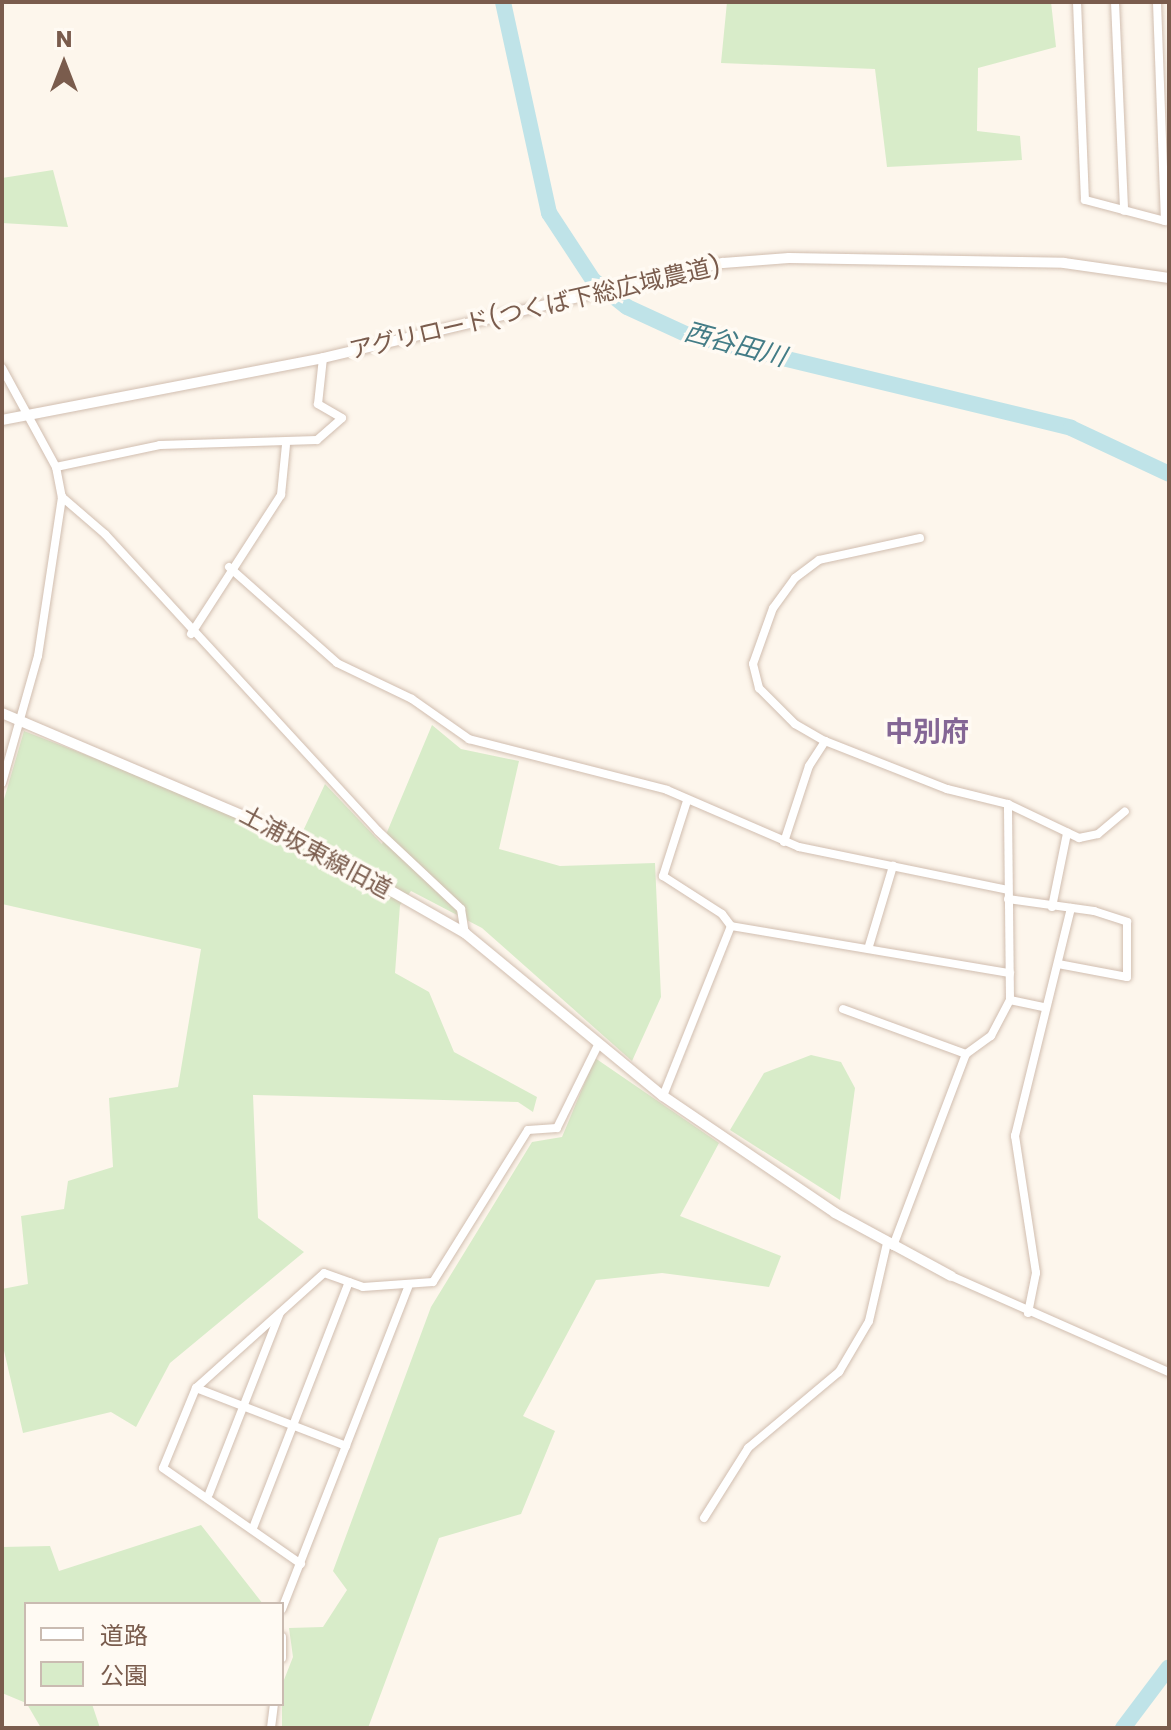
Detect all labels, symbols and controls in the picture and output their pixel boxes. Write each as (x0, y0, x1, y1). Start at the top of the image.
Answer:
north arrow (24, 24, 104, 104)
text: N (56, 24, 72, 55)
street label: アグリロード(つくば下総広域農道) (346, 251, 724, 365)
water label: 西谷田川 (681, 316, 789, 374)
district label: 中別府 (885, 715, 969, 749)
street label: 土浦坂東線旧道 (235, 800, 397, 904)
legend (24, 1602, 284, 1706)
text: 道路 (100, 1619, 148, 1652)
text: 公園 (100, 1659, 148, 1692)

